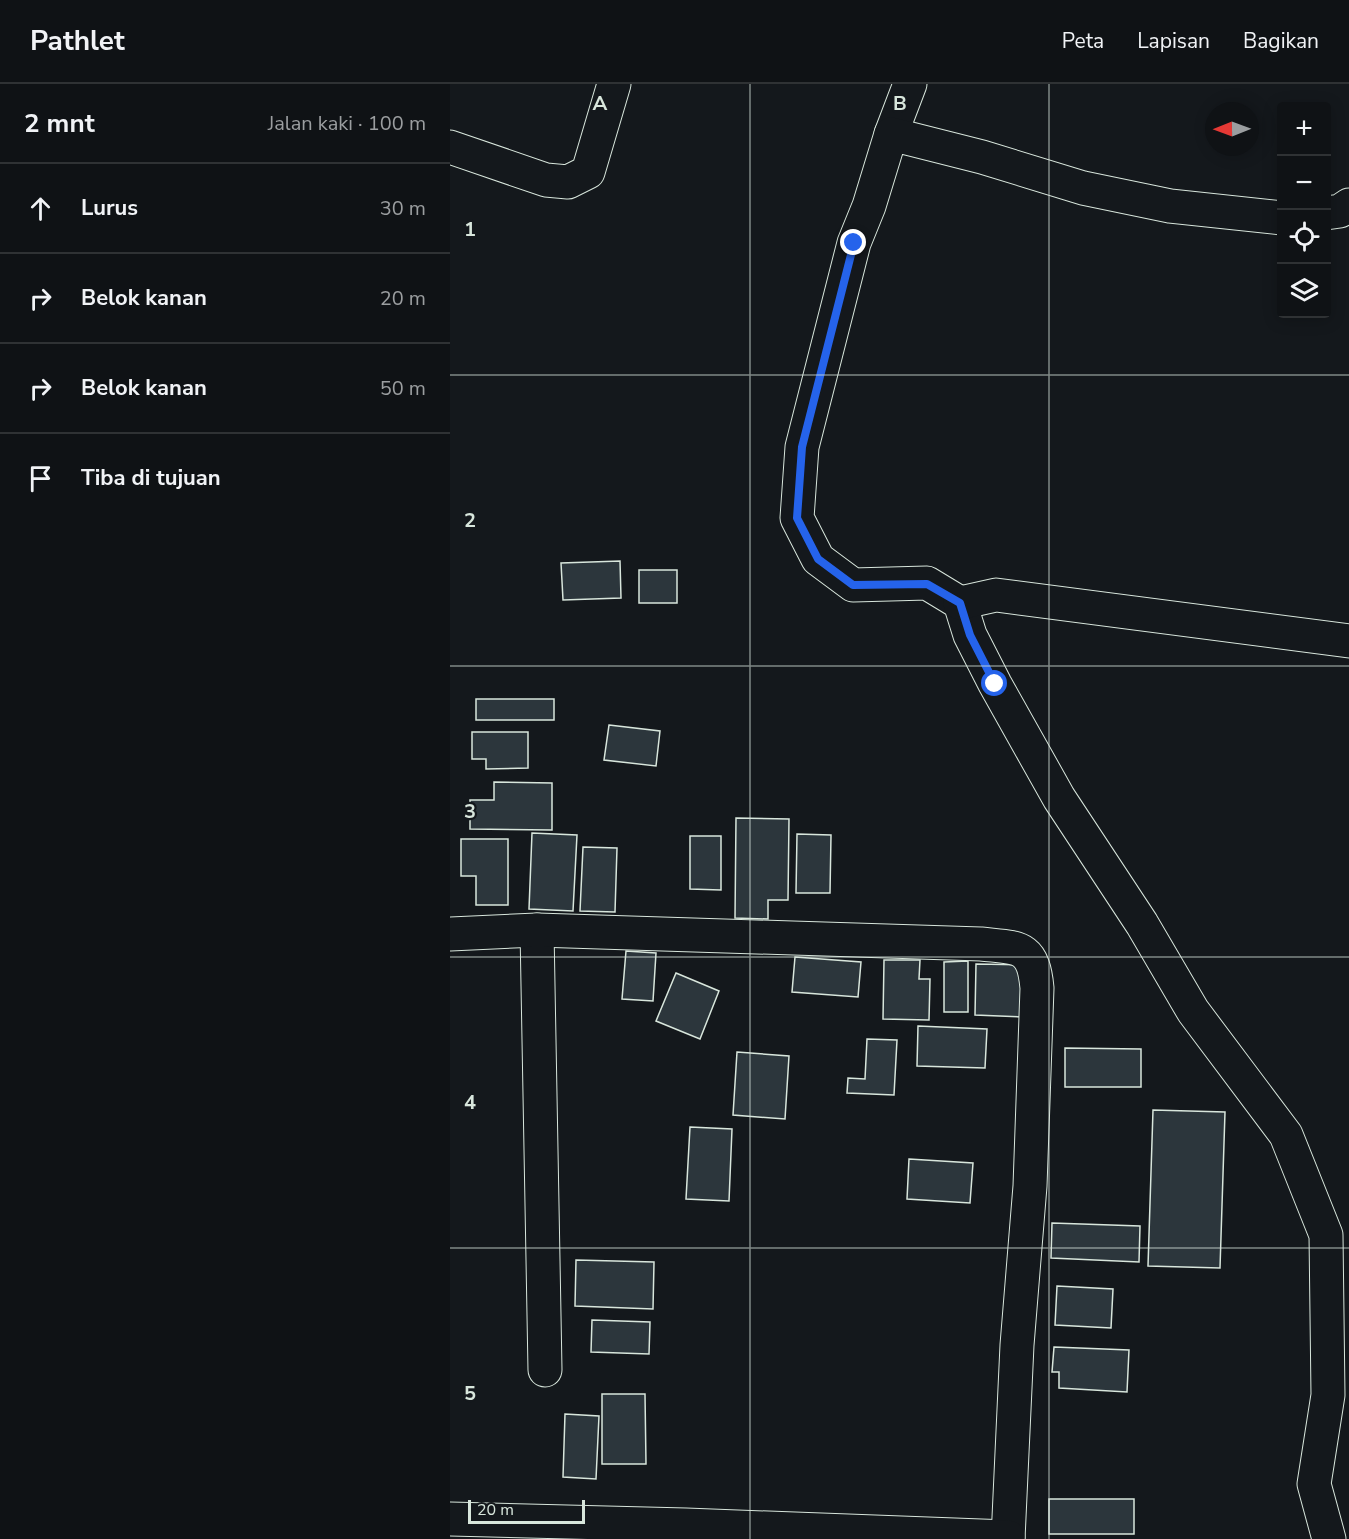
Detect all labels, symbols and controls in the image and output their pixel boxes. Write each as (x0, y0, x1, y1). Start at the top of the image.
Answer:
text: Pathlet (30, 22, 125, 60)
text: Peta (1062, 27, 1104, 55)
text: Lapisan (1137, 27, 1210, 55)
text: Bagikan (1243, 27, 1319, 55)
text: A (593, 90, 608, 117)
text: B (893, 90, 907, 117)
north arrow (1205, 102, 1259, 156)
map controls (1277, 102, 1331, 318)
button: + (1277, 102, 1331, 156)
text: 2 mnt (24, 106, 95, 141)
text: Jalan kaki · 100 m (268, 110, 426, 137)
button: − (1277, 156, 1331, 210)
icon: ahead (24, 192, 57, 225)
text: Lurus (81, 193, 138, 223)
text: 30 m (380, 195, 426, 222)
button: locate (1277, 210, 1331, 264)
text: 1 (464, 216, 476, 243)
route end (840, 229, 866, 255)
button: layers (1277, 264, 1331, 318)
icon: right (24, 282, 57, 315)
text: Belok kanan (81, 283, 207, 313)
text: 20 m (380, 285, 426, 312)
icon: right (24, 372, 57, 405)
text: Belok kanan (81, 373, 207, 403)
text: 50 m (380, 375, 426, 402)
icon: arrive (24, 462, 57, 495)
text: Tiba di tujuan (81, 463, 221, 493)
text: 2 (464, 507, 476, 534)
route start (981, 670, 1007, 696)
text: 3 (464, 798, 476, 825)
text: 4 (464, 1089, 476, 1116)
text: 5 (464, 1380, 476, 1407)
scale bar (468, 1497, 585, 1524)
text: 20 m (477, 1499, 514, 1521)

